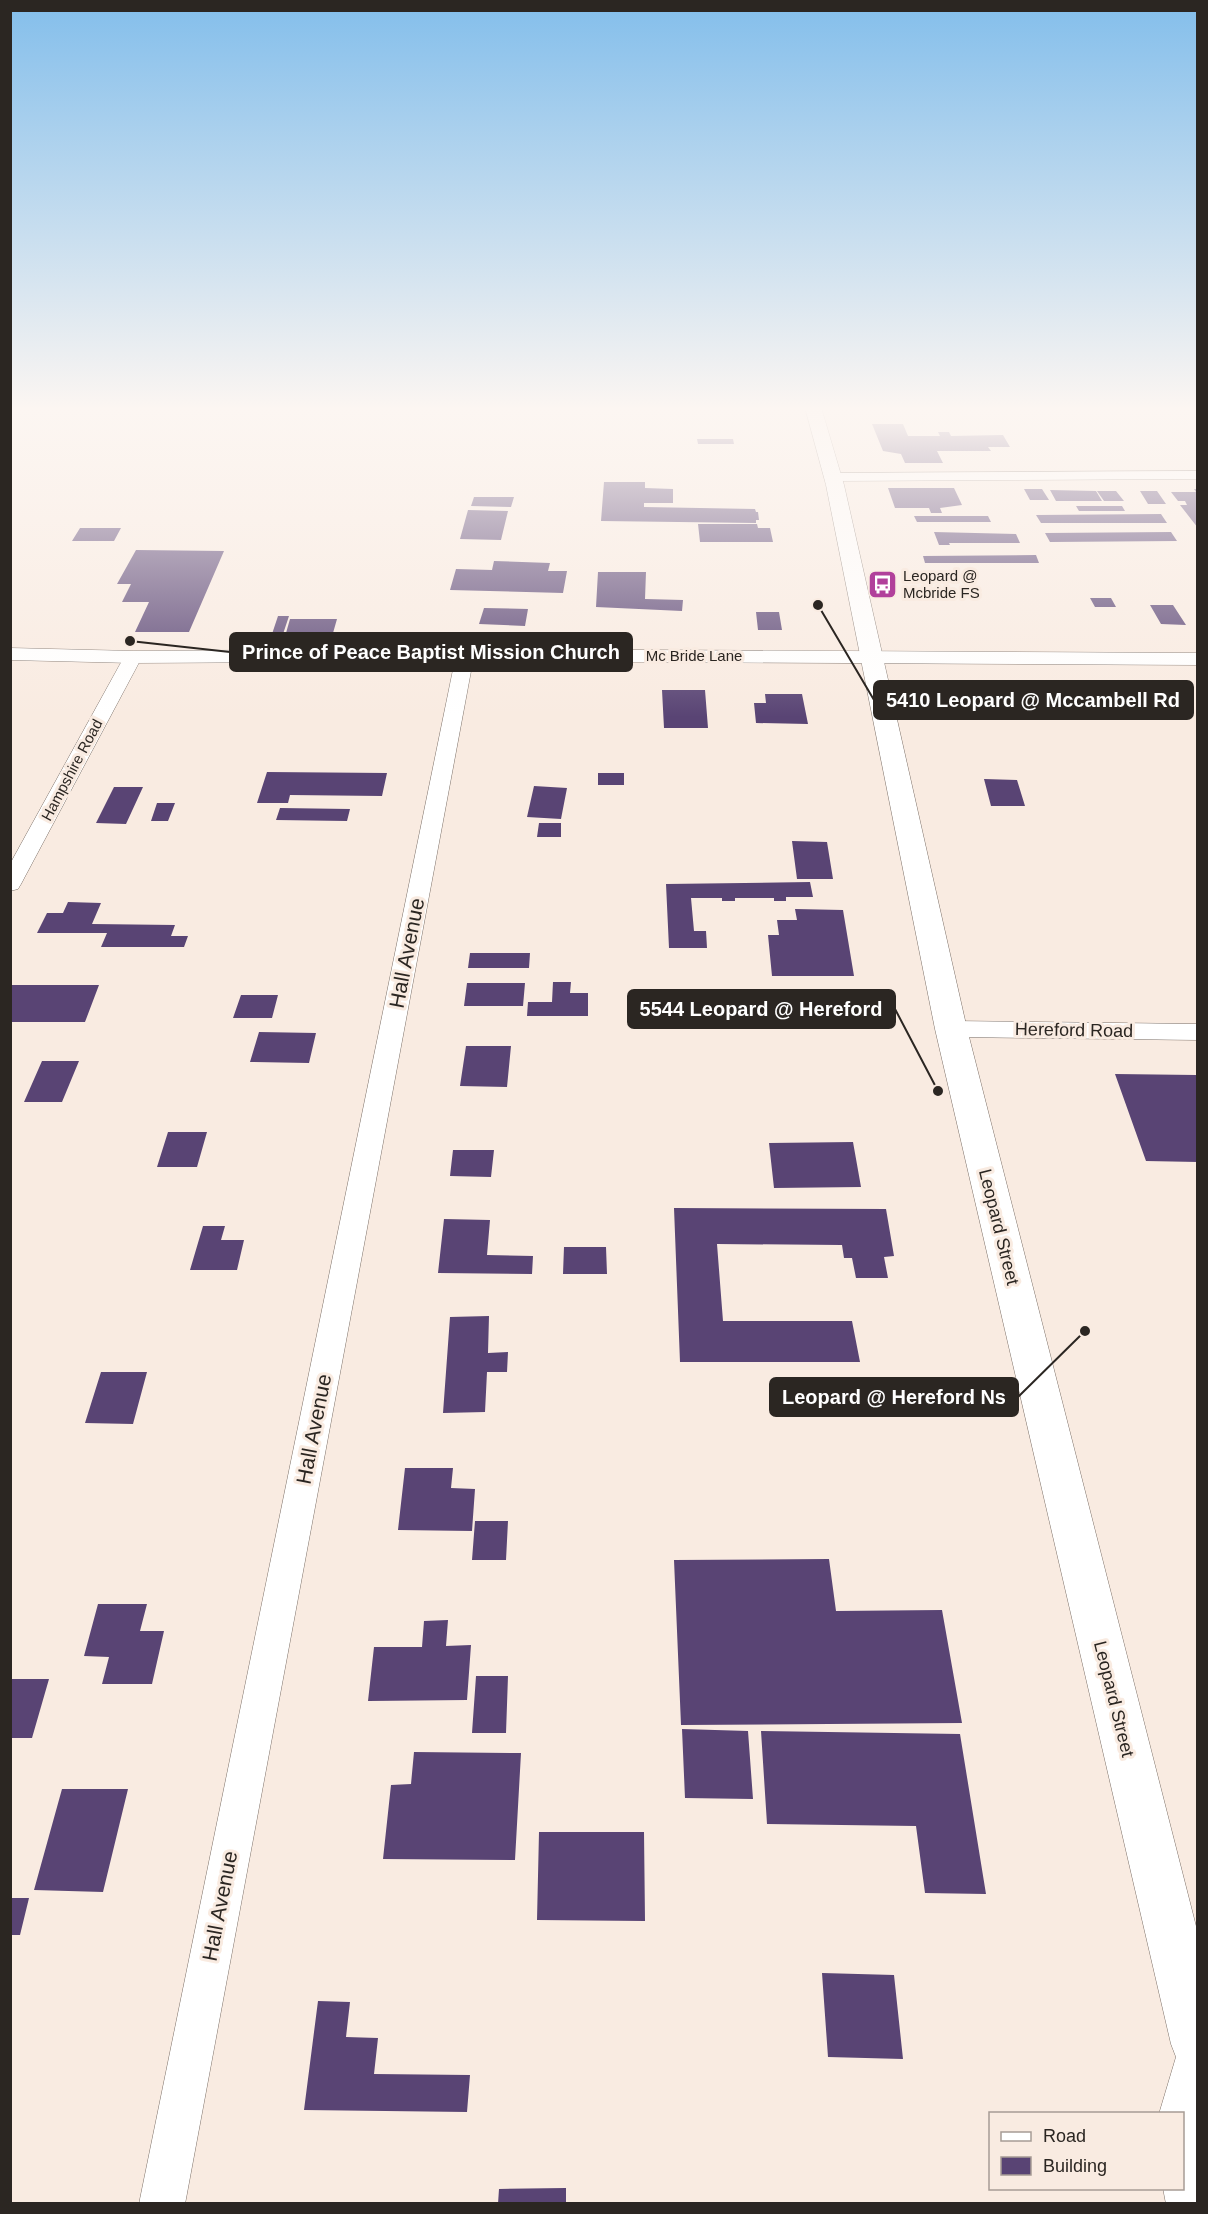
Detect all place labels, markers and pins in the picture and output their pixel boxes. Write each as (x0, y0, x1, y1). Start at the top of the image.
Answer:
place label: Leopard @ Mcbride FS (903, 567, 980, 601)
bus stop icon: Leopard @ Mcbride FS (866, 569, 898, 601)
callout: Prince of Peace Baptist Mission Church (230, 633, 632, 671)
callout: 5410 Leopard @ Mccambell Rd (874, 681, 1193, 719)
callout: 5544 Leopard @ Hereford (628, 990, 895, 1028)
callout: Leopard @ Hereford Ns (770, 1378, 1018, 1416)

